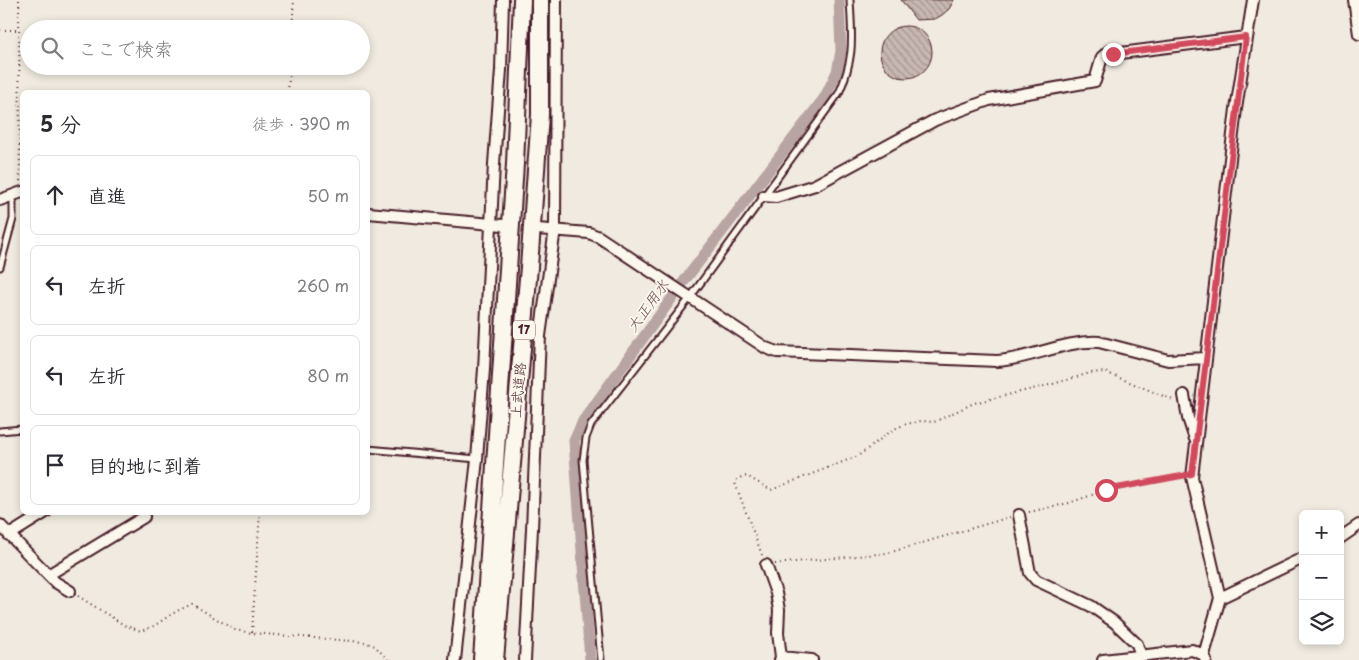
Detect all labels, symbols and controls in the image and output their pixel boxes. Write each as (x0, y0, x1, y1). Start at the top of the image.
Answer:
search box (20, 20, 370, 75)
icon: search (38, 34, 66, 62)
text: ここで検索 (78, 34, 173, 62)
route end (1102, 43, 1125, 66)
text: 5 分 (40, 107, 81, 139)
text: 徒歩 · 390 m (252, 111, 350, 135)
icon: ahead (41, 181, 69, 209)
text: 直進 (88, 181, 126, 209)
text: 50 m (308, 183, 349, 207)
icon: left (41, 271, 69, 299)
text: 左折 (88, 271, 126, 299)
text: 260 m (297, 273, 349, 297)
water label: 大正用水 (620, 274, 674, 336)
road number: 17 (513, 320, 535, 340)
icon: left (41, 361, 69, 389)
text: 左折 (88, 361, 126, 389)
street label: 上武道路 (505, 361, 530, 419)
text: 80 m (307, 363, 349, 387)
icon: arrive (41, 451, 69, 479)
text: 目的地に到着 (88, 451, 202, 479)
route start (1095, 479, 1118, 502)
map controls (1299, 510, 1344, 645)
button: + (1299, 510, 1344, 555)
button: − (1299, 555, 1344, 600)
button: layers (1299, 600, 1344, 645)

